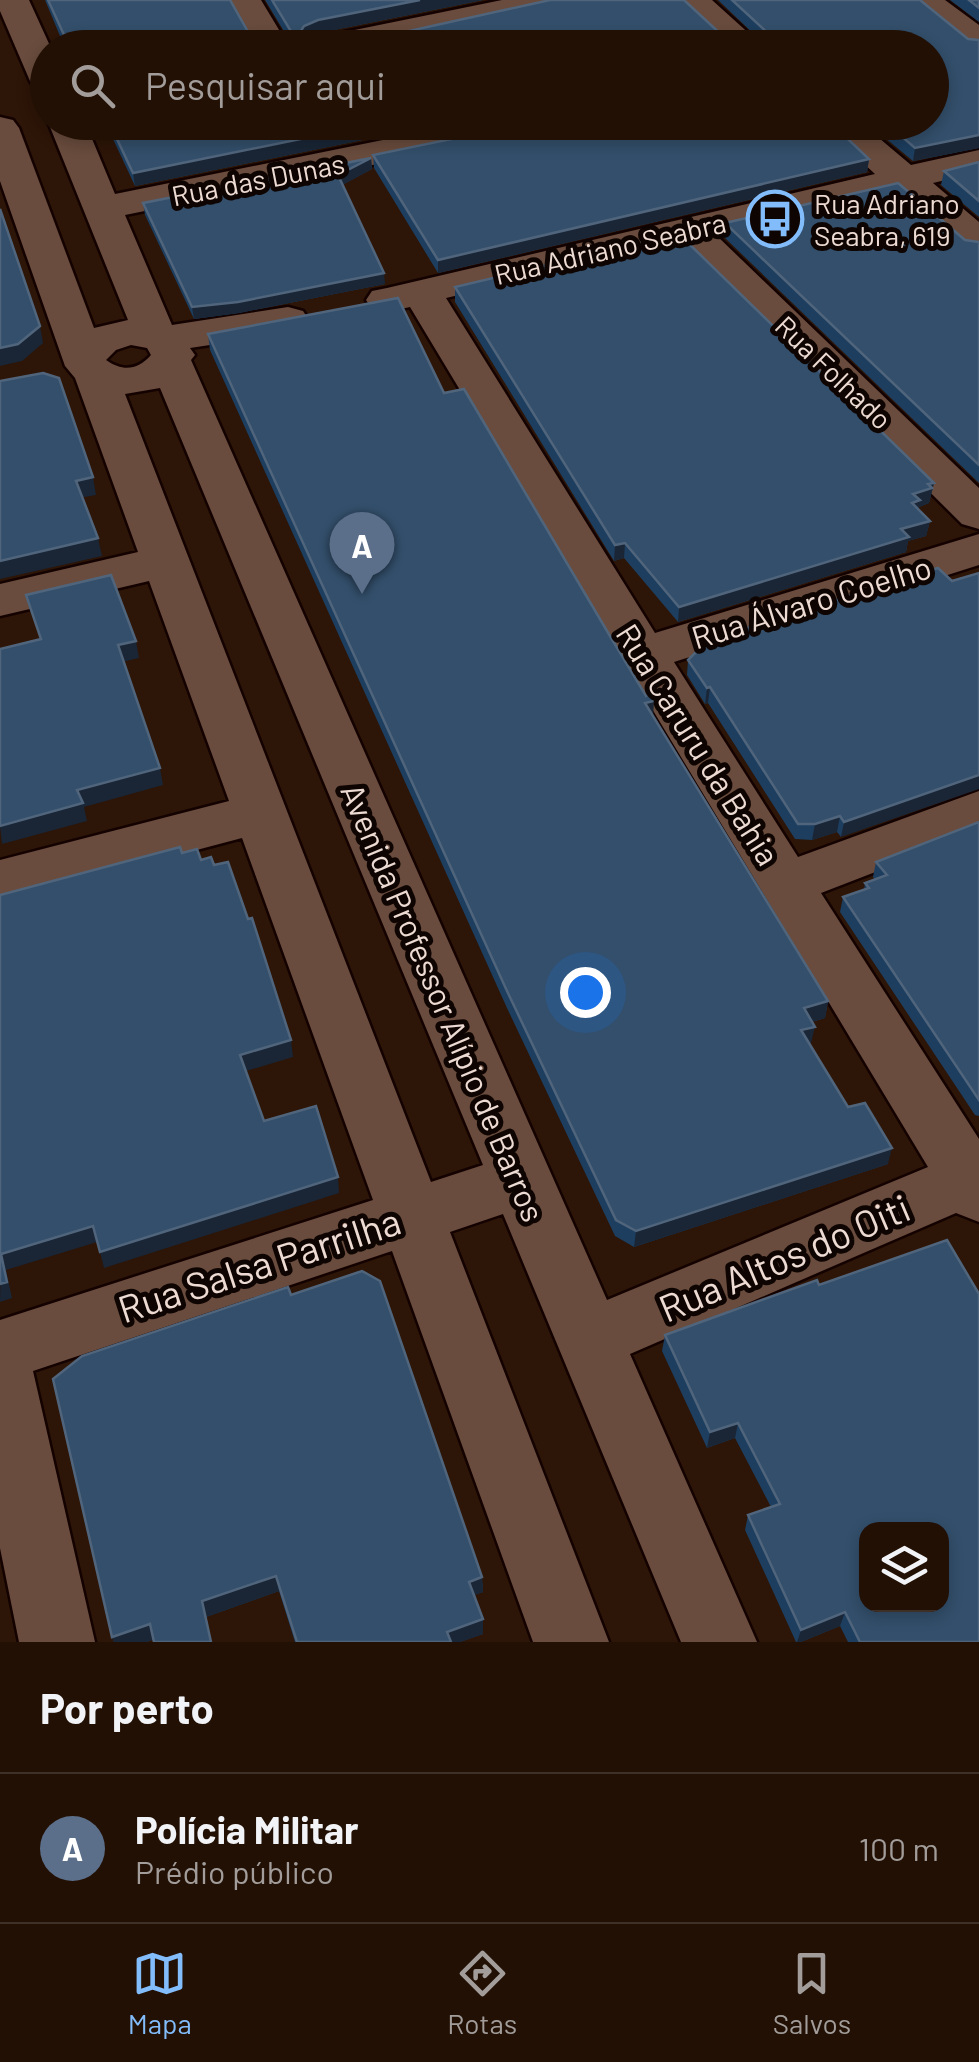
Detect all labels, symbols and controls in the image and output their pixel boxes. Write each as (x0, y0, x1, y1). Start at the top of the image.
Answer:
search box (30, 30, 949, 140)
icon: search (65, 58, 120, 113)
text: Pesquisar aqui (145, 62, 386, 108)
street label: Rua das Dunas (169, 146, 347, 212)
place label: Rua Adriano Seabra, 619 (814, 186, 960, 252)
bus stop icon: Rua Adriano Seabra, 619 (745, 189, 805, 249)
street label: Rua Adriano Seabra (491, 205, 729, 291)
street label: Rua Folhado (769, 308, 899, 436)
pin: A (330, 512, 394, 594)
street label: Rua Álvaro Coelho (687, 546, 935, 656)
street label: Rua Caruru da Bahia (609, 616, 789, 872)
street label: Avenida Professor Alípio de Barros (334, 777, 554, 1227)
your location (560, 967, 611, 1018)
street label: Rua Altos do Oiti (652, 1183, 916, 1331)
street label: Rua Salsa Parrilha (112, 1197, 406, 1331)
map controls (859, 1522, 949, 1612)
button: layers (859, 1522, 949, 1612)
text: Por perto (40, 1682, 214, 1732)
text: Polícia Militar (135, 1806, 359, 1852)
text: A (62, 1829, 83, 1867)
text: 100 m (859, 1829, 939, 1867)
text: Prédio público (135, 1852, 334, 1890)
tab: Mapa (128, 1946, 192, 2040)
tab: Rotas (447, 1946, 517, 2040)
tab: Salvos (773, 1946, 851, 2040)

